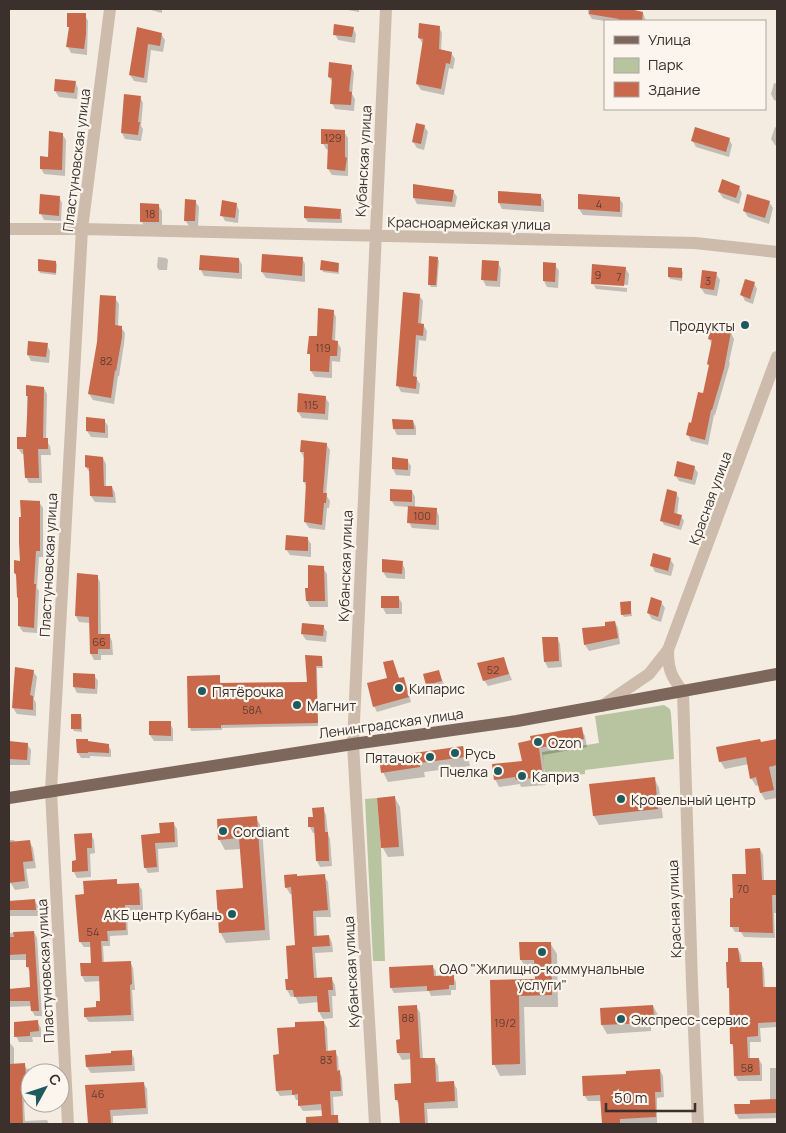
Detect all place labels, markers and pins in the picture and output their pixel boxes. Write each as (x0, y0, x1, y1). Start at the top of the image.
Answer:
place label: Продукты (670, 316, 735, 335)
marker: Продукты (739, 319, 751, 331)
place label: Кипарис (409, 679, 465, 698)
place label: Пятёрочка (212, 682, 284, 701)
marker: Кипарис (393, 682, 405, 694)
marker: Пятёрочка (196, 685, 208, 697)
place label: Магнит (307, 696, 356, 715)
marker: Магнит (291, 699, 303, 711)
place label: Ozon (548, 733, 582, 752)
marker: Ozon (532, 736, 544, 748)
place label: Русь (465, 744, 496, 763)
marker: Русь (449, 747, 461, 759)
place label: Пятачок (365, 748, 421, 767)
marker: Пятачок (424, 751, 436, 763)
place label: Пчелка (440, 762, 488, 781)
marker: Пчелка (492, 765, 504, 777)
place label: Каприз (532, 767, 579, 786)
marker: Каприз (516, 770, 528, 782)
place label: Кровельный центр (631, 790, 756, 809)
marker: Кровельный центр (615, 793, 627, 805)
place label: Cordiant (233, 822, 290, 841)
marker: Cordiant (217, 825, 229, 837)
place label: АКБ центр Кубань (104, 905, 222, 924)
marker: АКБ центр Кубань (226, 908, 238, 920)
marker: ОАО "Жилищно-коммунальные услуги" (536, 946, 548, 958)
place label: ОАО "Жилищно-коммунальные услуги" (439, 959, 645, 994)
place label: Экспресс-сервис (631, 1010, 749, 1029)
marker: Экспресс-сервис (615, 1013, 627, 1025)

